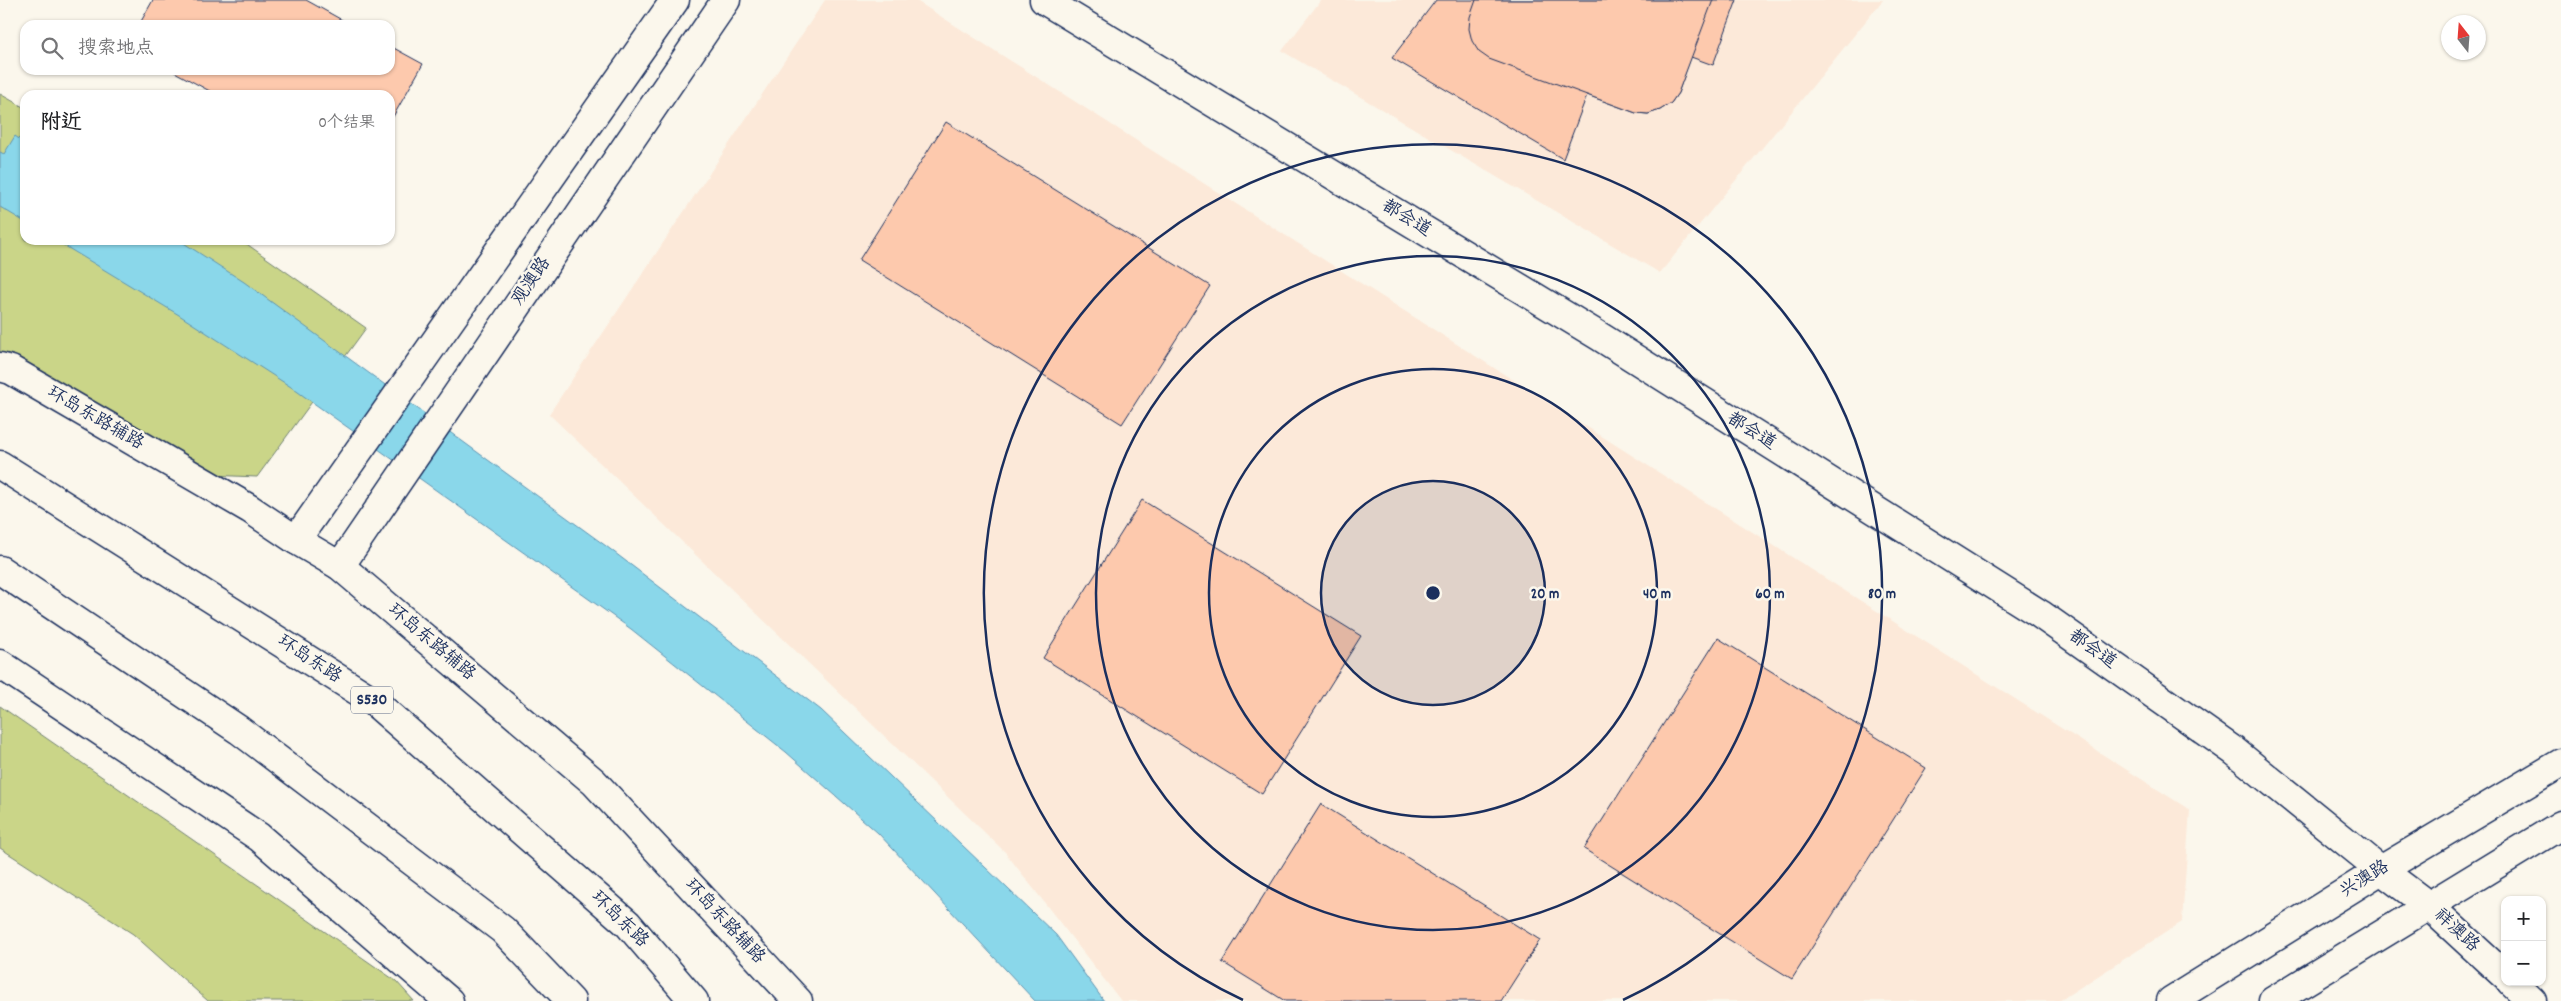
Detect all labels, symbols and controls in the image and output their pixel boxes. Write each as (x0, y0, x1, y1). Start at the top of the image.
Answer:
north arrow (2441, 15, 2486, 60)
search box (20, 20, 395, 75)
icon: search (38, 34, 66, 62)
text: 搜索地点 (78, 36, 154, 63)
text: 附近 (40, 109, 82, 139)
text: 0个结果 (318, 112, 375, 135)
street label: 都会道 (1376, 194, 1436, 244)
street label: 观澳路 (507, 253, 557, 311)
street label: 环岛东路辅路 (42, 381, 148, 457)
street label: 都会道 (1721, 407, 1781, 457)
centre of rings (1424, 584, 1442, 602)
text: 20 m (1531, 584, 1559, 606)
text: 40 m (1643, 584, 1671, 606)
text: 60 m (1755, 584, 1785, 606)
text: 80 m (1868, 584, 1896, 606)
street label: 环岛东路辅路 (382, 599, 480, 687)
street label: 都会道 (2062, 624, 2121, 676)
street label: 环岛东路 (272, 630, 346, 690)
road number: S530 (351, 686, 393, 714)
street label: 兴澳路 (2335, 855, 2395, 905)
street label: 环岛东路辅路 (678, 874, 770, 970)
street label: 环岛东路 (584, 886, 654, 954)
map controls (2501, 896, 2546, 986)
button: + (2501, 896, 2546, 941)
street label: 祥澳路 (2428, 903, 2484, 959)
button: − (2501, 941, 2546, 986)

